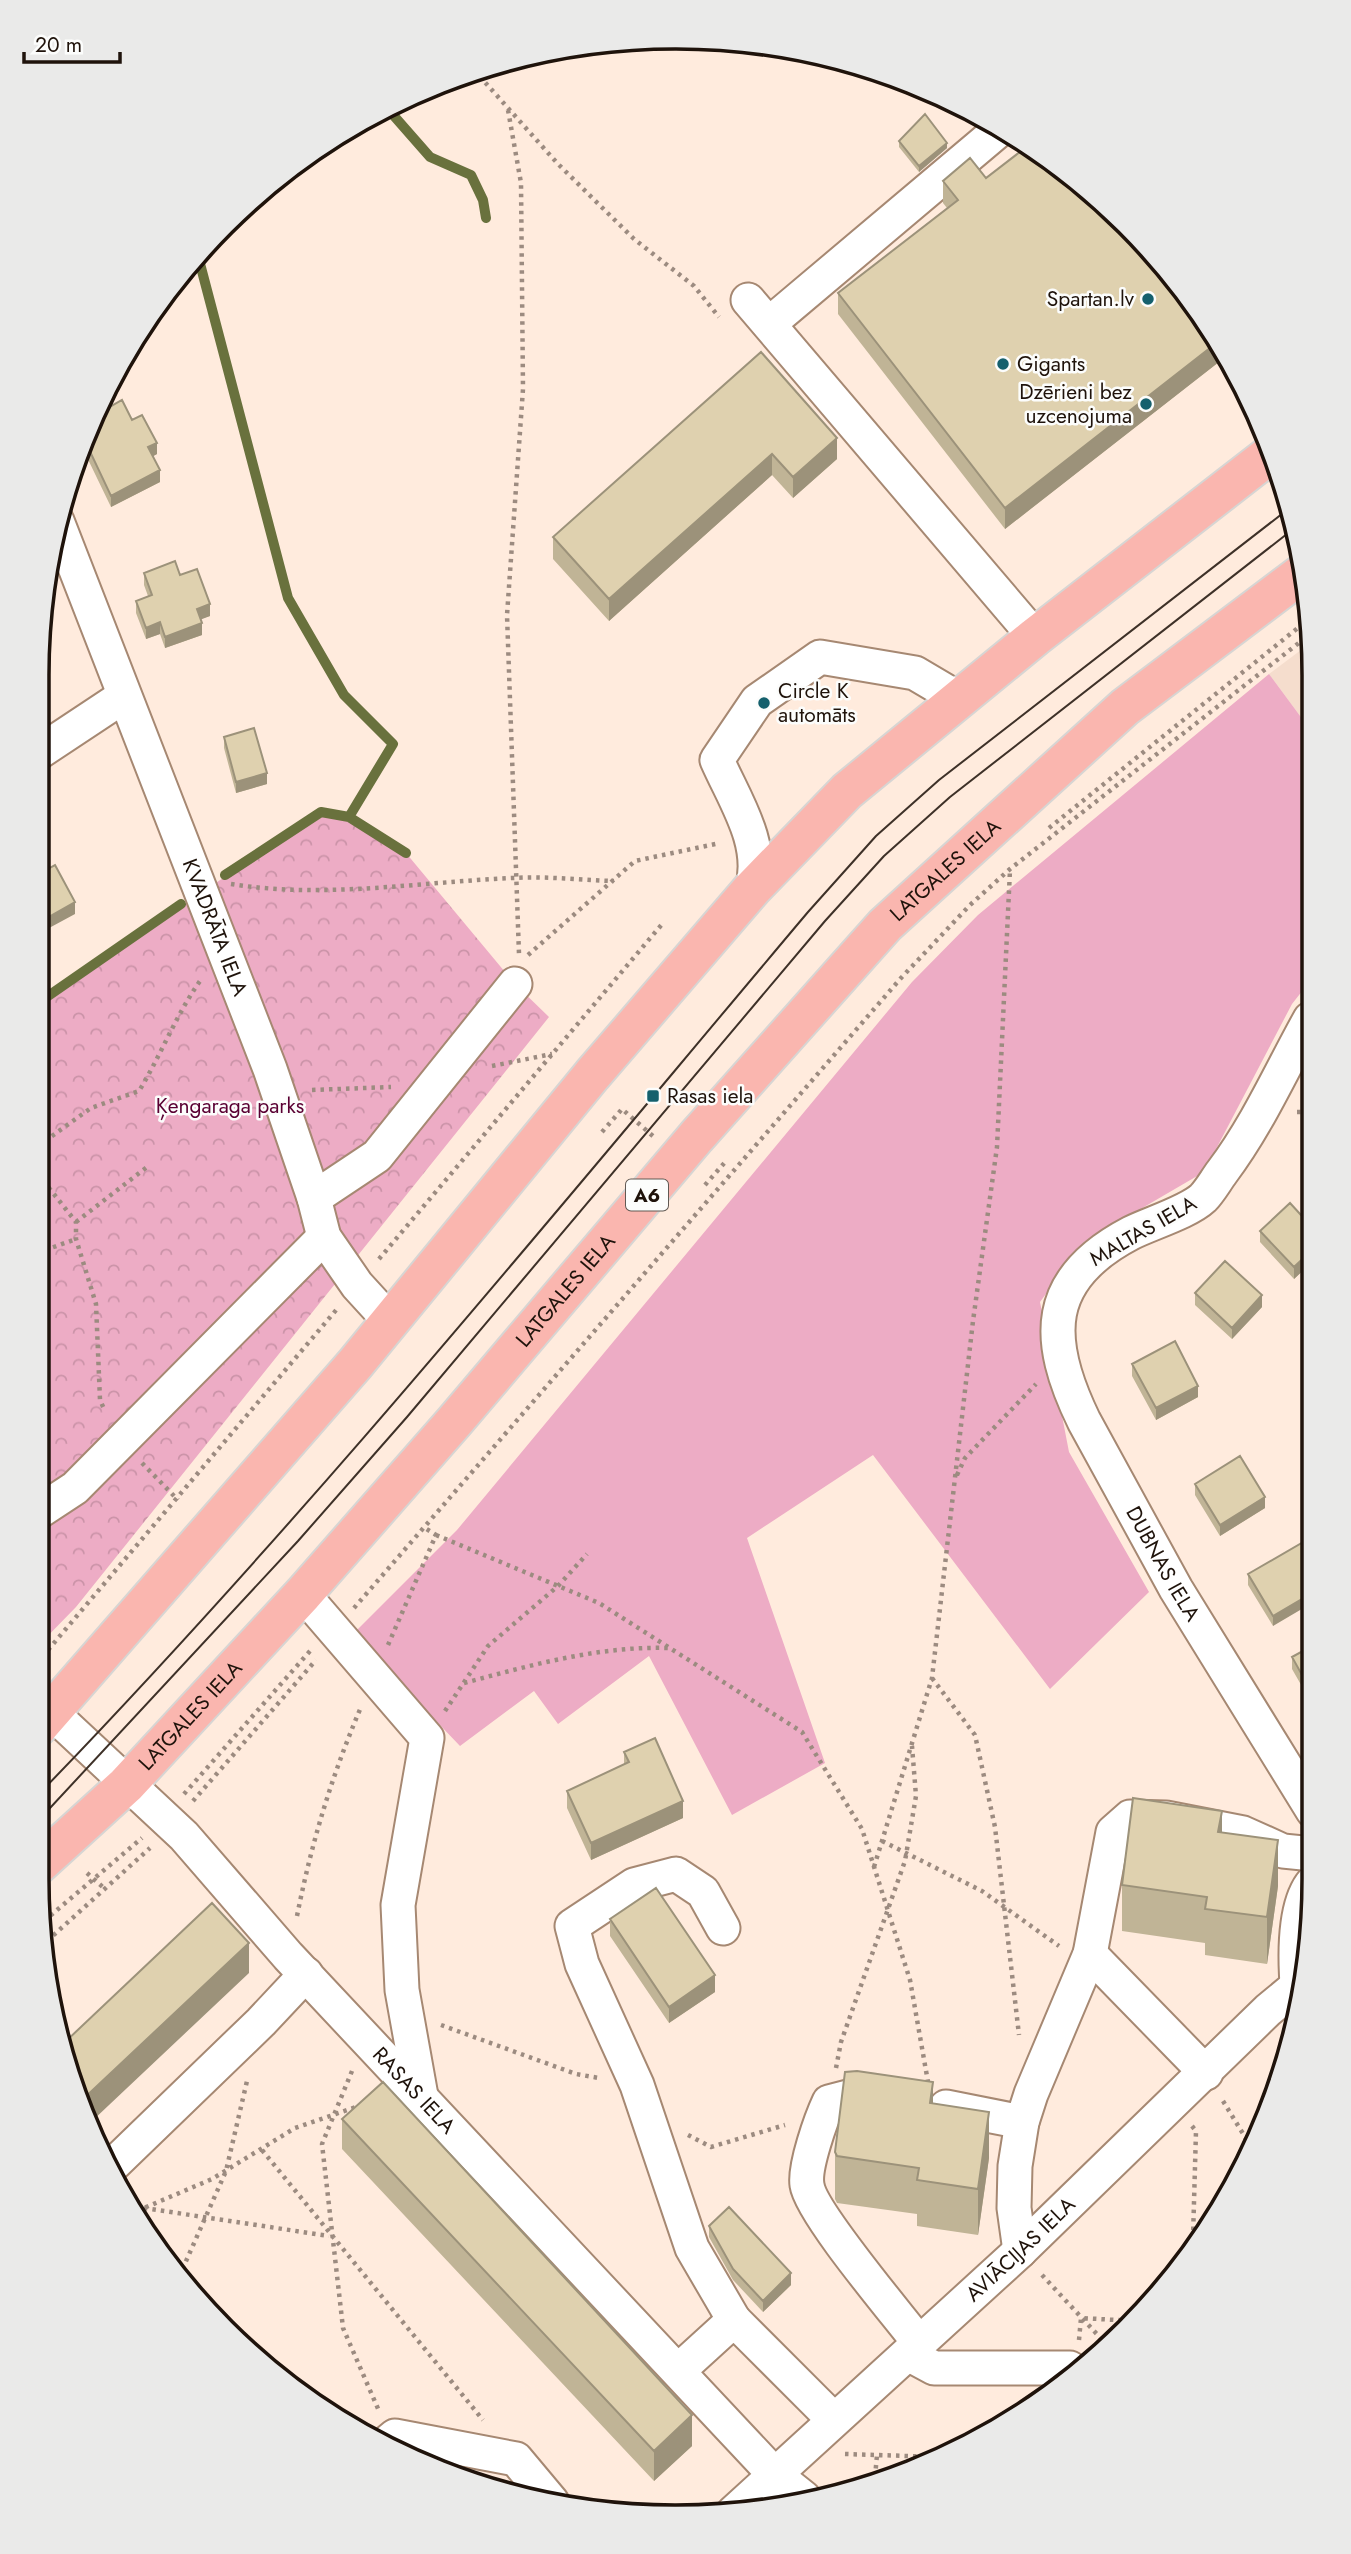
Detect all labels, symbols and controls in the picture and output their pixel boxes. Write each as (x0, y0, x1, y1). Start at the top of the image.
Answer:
scale bar (24, 21, 121, 65)
text: 20 m (35, 30, 82, 60)
place label: Spartan.lv (1047, 284, 1135, 314)
marker: Spartan.lv (1140, 291, 1156, 307)
place label: Gigants (1017, 349, 1085, 379)
marker: Gigants (995, 356, 1011, 372)
place label: Dzērieni bez uzcenojuma (1019, 377, 1132, 431)
marker: Dzērieni bez uzcenojuma (1138, 396, 1154, 412)
place label: Circle K automāts (778, 676, 856, 730)
marker: Circle K automāts (756, 695, 772, 711)
street label: LATGALES IELA (883, 812, 1007, 928)
street label: KVADRĀTA IELA (175, 854, 255, 1001)
place label: Rasas iela (667, 1081, 753, 1111)
marker: Rasas iela (645, 1088, 661, 1104)
park label: Ķengaraga parks (156, 1091, 304, 1121)
road number: A6 (626, 1180, 668, 1210)
street label: MALTAS IELA (1084, 1188, 1202, 1274)
street label: LATGALES IELA (509, 1227, 622, 1354)
street label: DUBNAS IELA (1118, 1501, 1207, 1627)
street label: LATGALES IELA (132, 1654, 249, 1777)
street label: RASAS IELA (366, 2040, 463, 2141)
street label: AVIĀCIJAS IELA (959, 2190, 1082, 2309)

